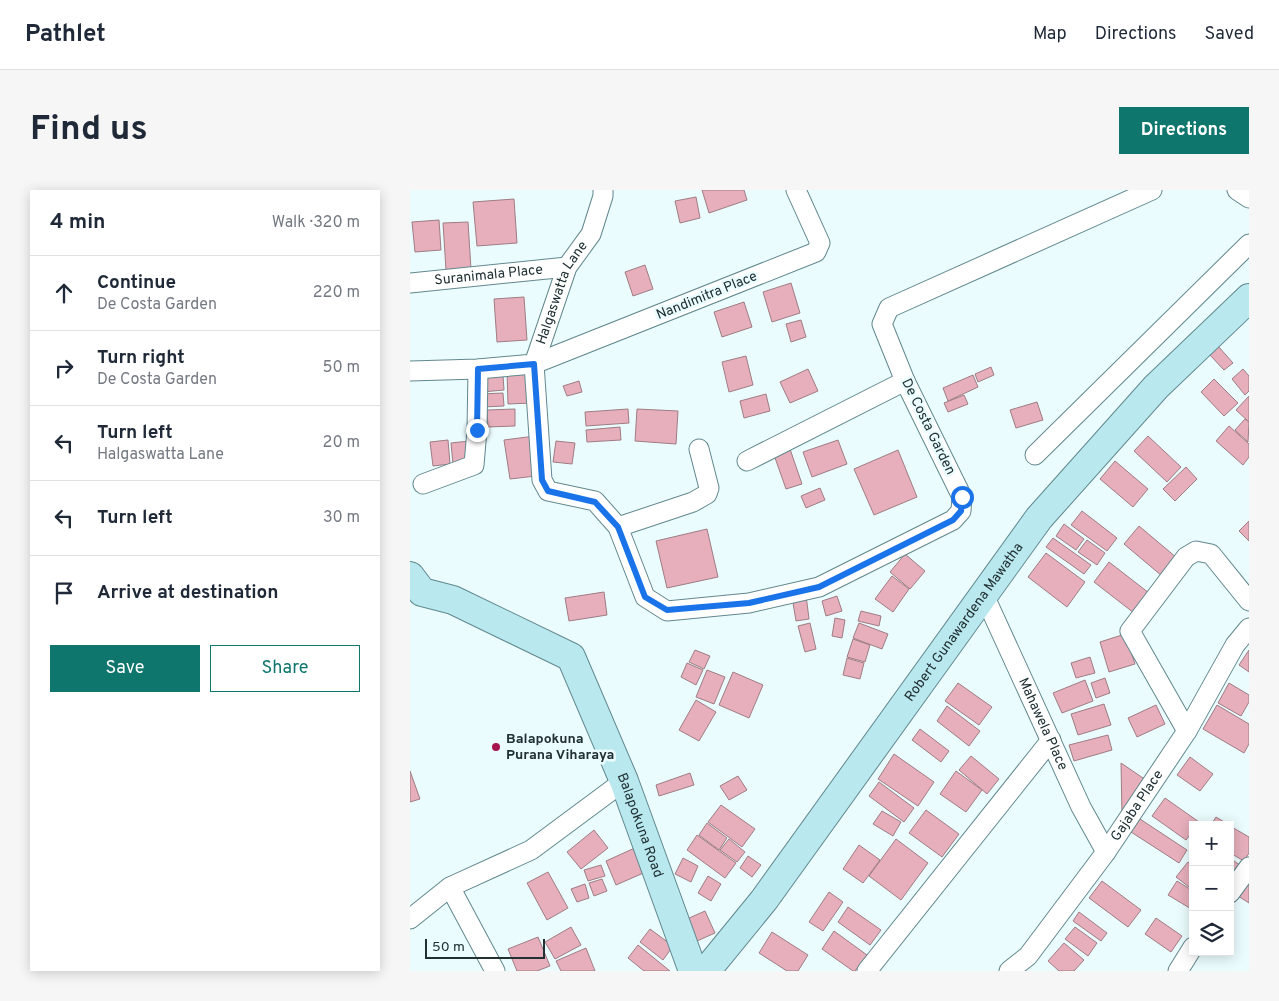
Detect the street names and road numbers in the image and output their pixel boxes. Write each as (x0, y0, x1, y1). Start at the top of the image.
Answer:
street label: Halgaswatta Lane (533, 238, 591, 347)
street label: Suranimala Place (434, 261, 544, 289)
street label: Nandimitra Place (654, 268, 760, 324)
street label: De Costa Garden (897, 376, 959, 478)
street label: Robert Gunawardena Mawatha (901, 539, 1027, 705)
street label: Mahawela Place (1015, 675, 1072, 773)
street label: Gajaba Place (1107, 767, 1167, 844)
street label: Balapokuna Road (613, 770, 667, 880)

